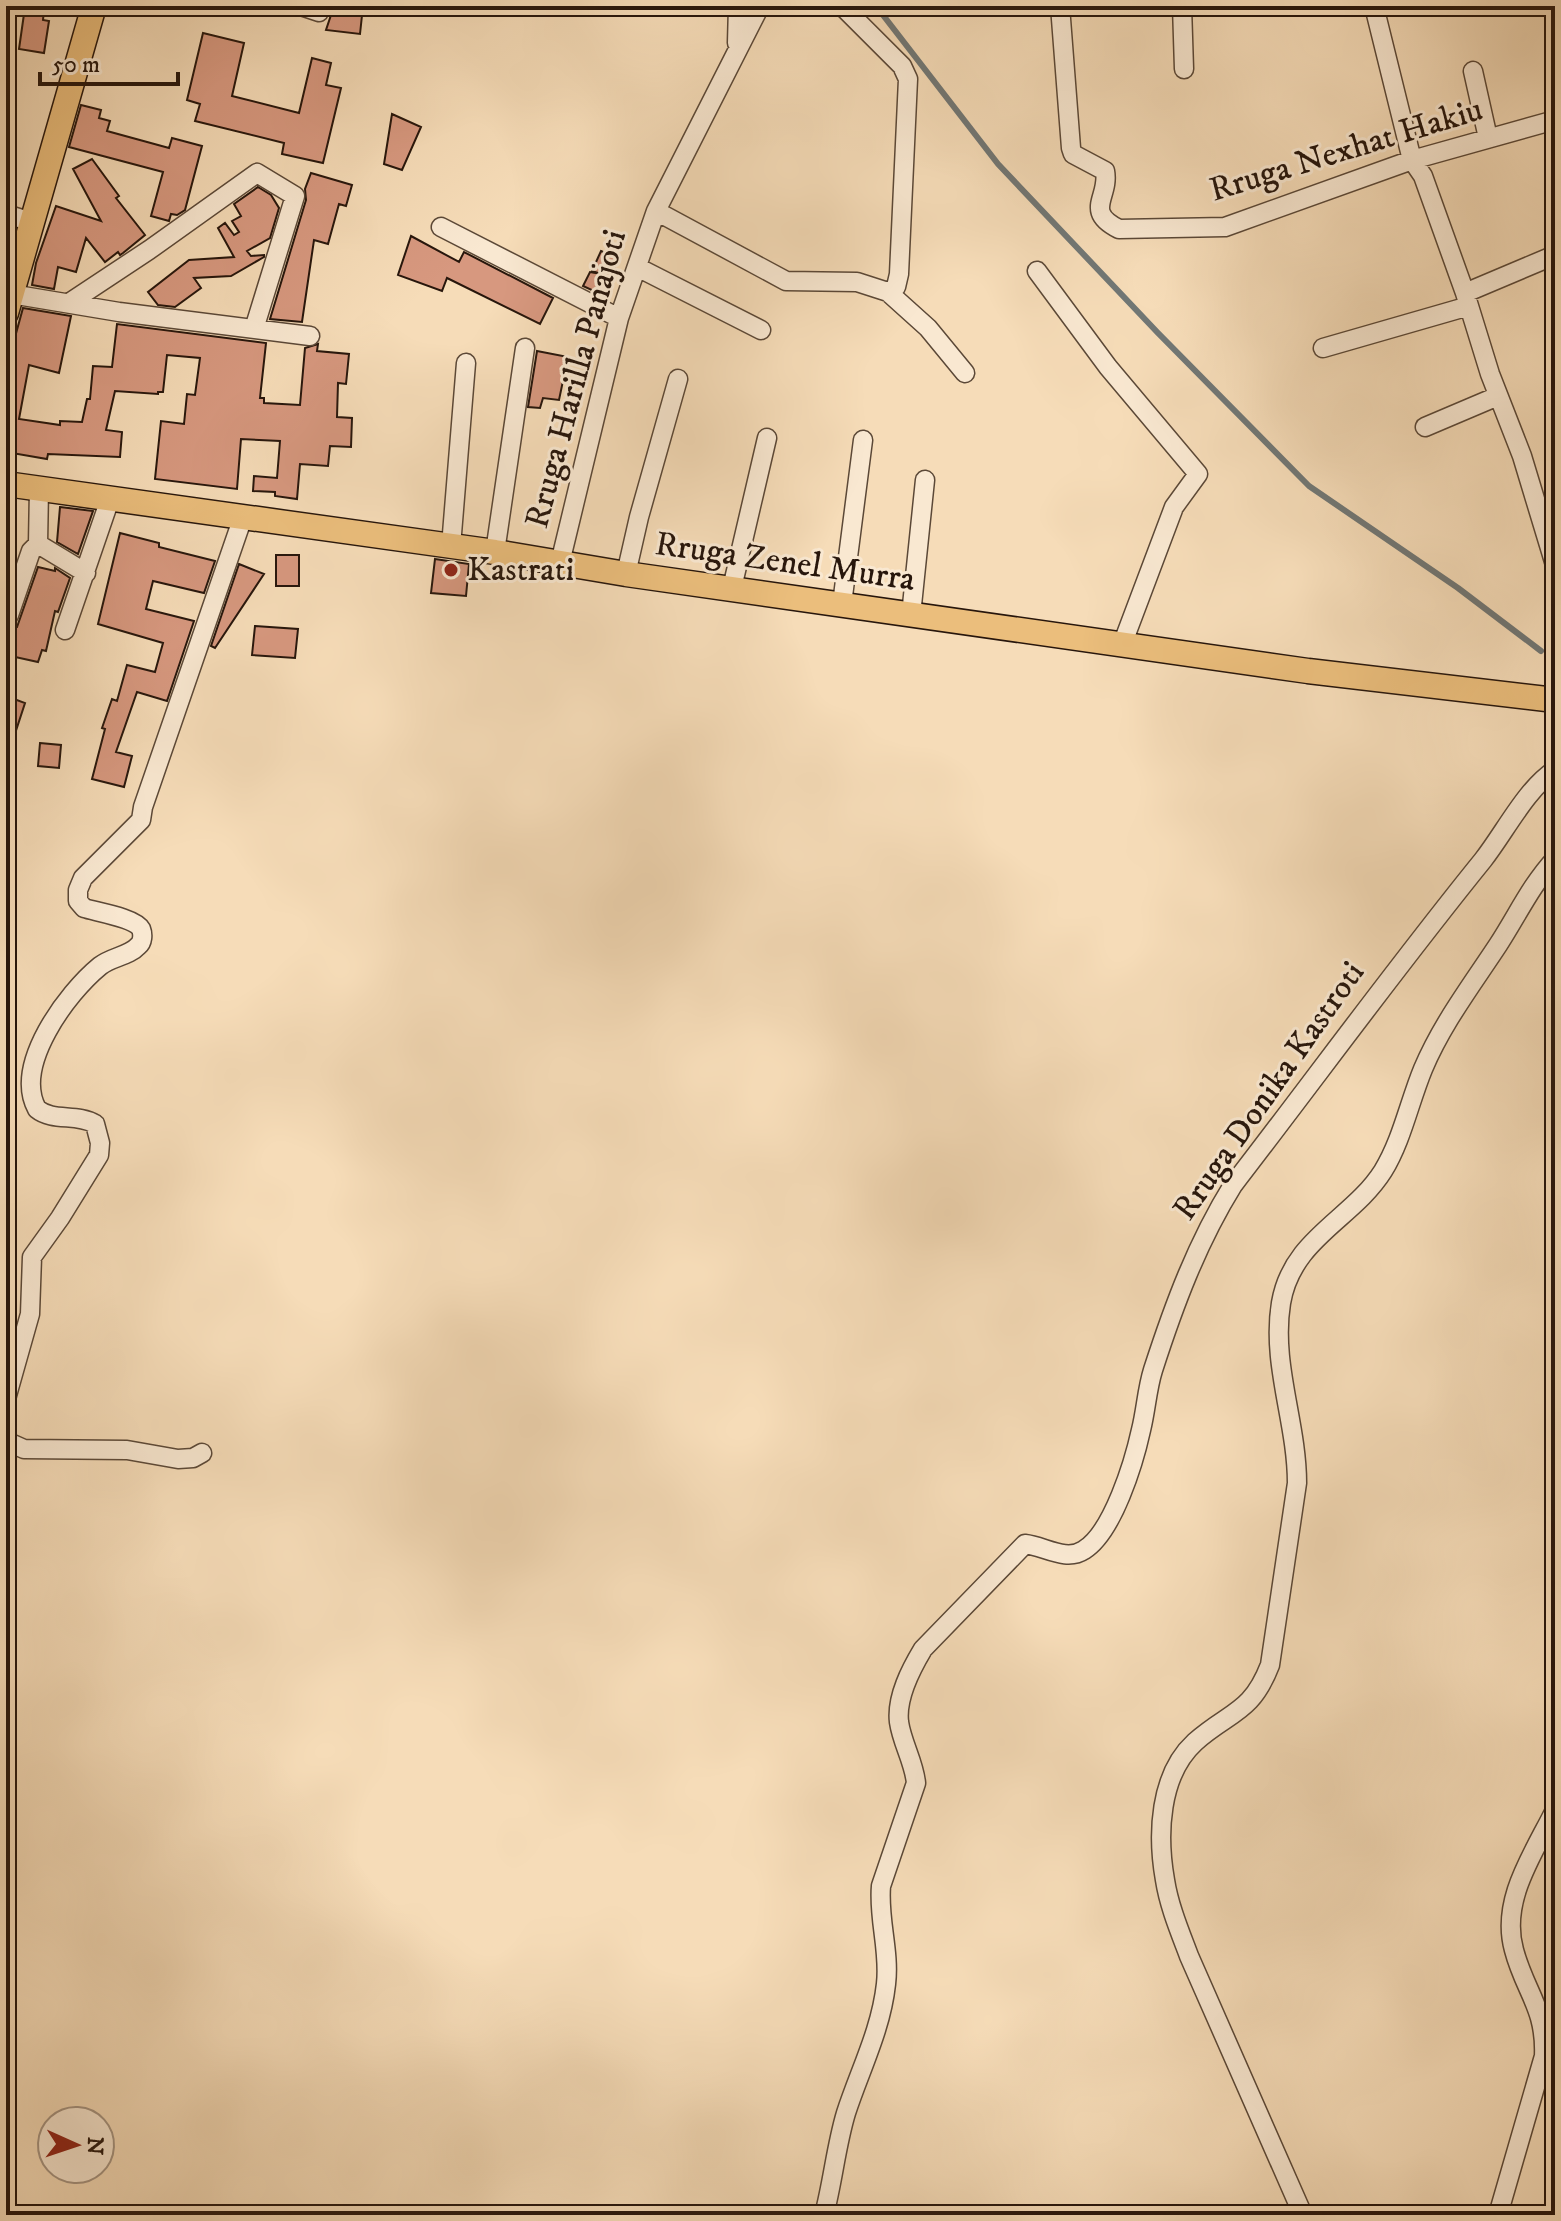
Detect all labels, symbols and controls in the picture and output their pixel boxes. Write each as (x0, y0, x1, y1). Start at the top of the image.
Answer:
scale bar (40, 36, 178, 86)
text: 50 m (52, 50, 100, 80)
street label: Rruga Nexhat Hakiu (1204, 88, 1488, 212)
street label: Rruga Harilla Panajoti (516, 225, 636, 533)
street label: Rruga Zenel Murra (652, 523, 918, 601)
place label: Kastrati (467, 549, 574, 591)
marker: Kastrati (442, 561, 460, 579)
street label: Rruga Donika Kastroti (1164, 953, 1374, 1229)
north arrow (36, 2105, 116, 2185)
text: N (81, 2136, 108, 2156)

